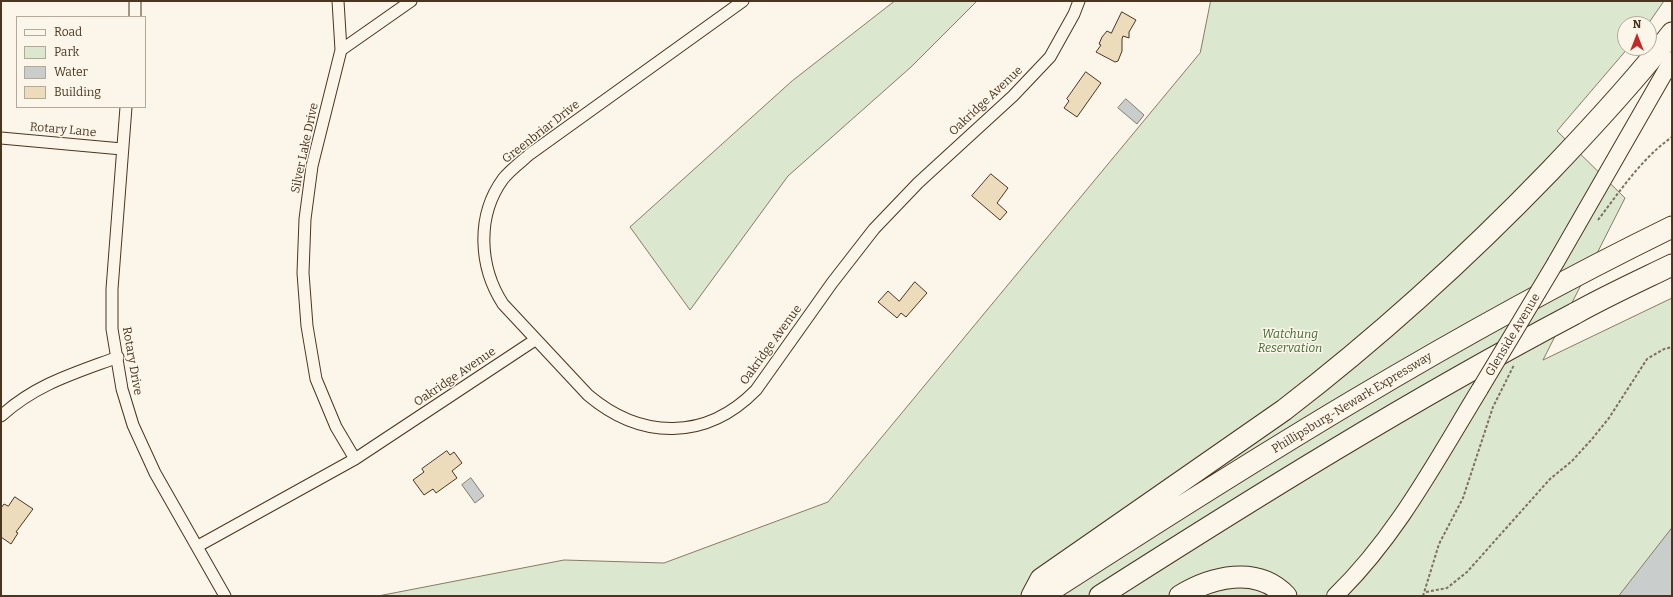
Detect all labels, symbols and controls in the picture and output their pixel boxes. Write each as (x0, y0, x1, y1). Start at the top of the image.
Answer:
legend (16, 16, 146, 108)
north arrow (1617, 16, 1657, 56)
text: N (1633, 18, 1641, 31)
text: Road (54, 25, 82, 39)
text: Park (54, 45, 79, 59)
street label: Oakridge Avenue (946, 63, 1026, 139)
text: Water (54, 65, 88, 79)
text: Building (54, 85, 101, 99)
street label: Greenbriar Drive (500, 97, 582, 167)
street label: Silver Lake Drive (288, 102, 322, 194)
street label: Rotary Lane (29, 120, 97, 140)
street label: Glenside Avenue (1483, 291, 1543, 379)
street label: Oakridge Avenue (737, 302, 805, 388)
street label: Rotary Drive (119, 326, 145, 396)
park label: Watchung Reservation (1258, 328, 1322, 356)
street label: Oakridge Avenue (411, 344, 499, 410)
street label: Phillipsburg-Newark Expressway (1269, 349, 1435, 457)

